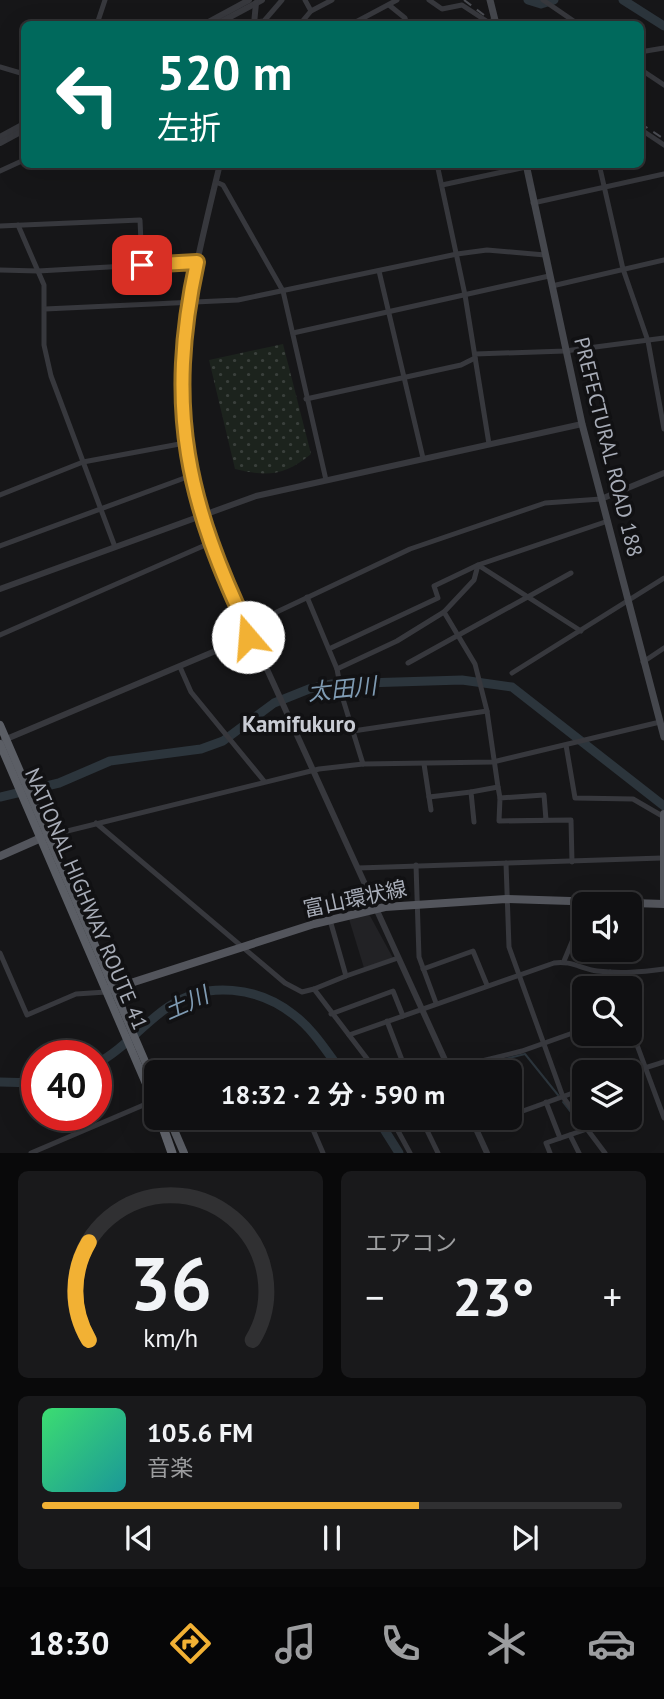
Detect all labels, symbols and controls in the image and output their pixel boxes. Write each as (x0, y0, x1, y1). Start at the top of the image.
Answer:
text: 520 m (157, 40, 292, 104)
icon: left (42, 49, 133, 140)
text: 左折 (157, 106, 221, 148)
pin (112, 235, 172, 295)
icon: arrive (123, 246, 161, 284)
street label: PREFECTURAL ROAD 188 (568, 334, 649, 560)
position arrow (211, 600, 285, 674)
water label: 太田川 (306, 670, 381, 707)
district label: Kamifukuro (242, 709, 356, 738)
street label: NATIONAL HIGHWAY ROUTE 41 (19, 764, 154, 1034)
street label: 富山環状線 (301, 874, 409, 923)
map controls (572, 892, 642, 1130)
button: sound (572, 892, 642, 962)
button: search (572, 976, 642, 1046)
water label: 土川 (159, 979, 215, 1025)
speed limit sign: 40 (21, 1040, 112, 1131)
button: layers (572, 1060, 642, 1130)
text: 18:32 · 2 分 · 590 m (221, 1078, 445, 1111)
text: エアコン (365, 1228, 457, 1257)
text: 36 (129, 1237, 212, 1331)
text: 23° (453, 1263, 534, 1330)
text: − (365, 1272, 384, 1321)
text: + (603, 1272, 622, 1321)
text: km/h (143, 1322, 198, 1354)
text: 105.6 FM (147, 1416, 253, 1449)
text: 音楽 (147, 1453, 193, 1482)
icon: previous (120, 1519, 158, 1557)
icon: pause (313, 1519, 351, 1557)
icon: next (506, 1519, 544, 1557)
icon: directions (166, 1619, 215, 1668)
icon: music (271, 1619, 320, 1668)
icon: phone (376, 1619, 425, 1668)
icon: climate (482, 1619, 531, 1668)
icon: car (587, 1619, 636, 1668)
text: 18:30 (28, 1622, 109, 1664)

